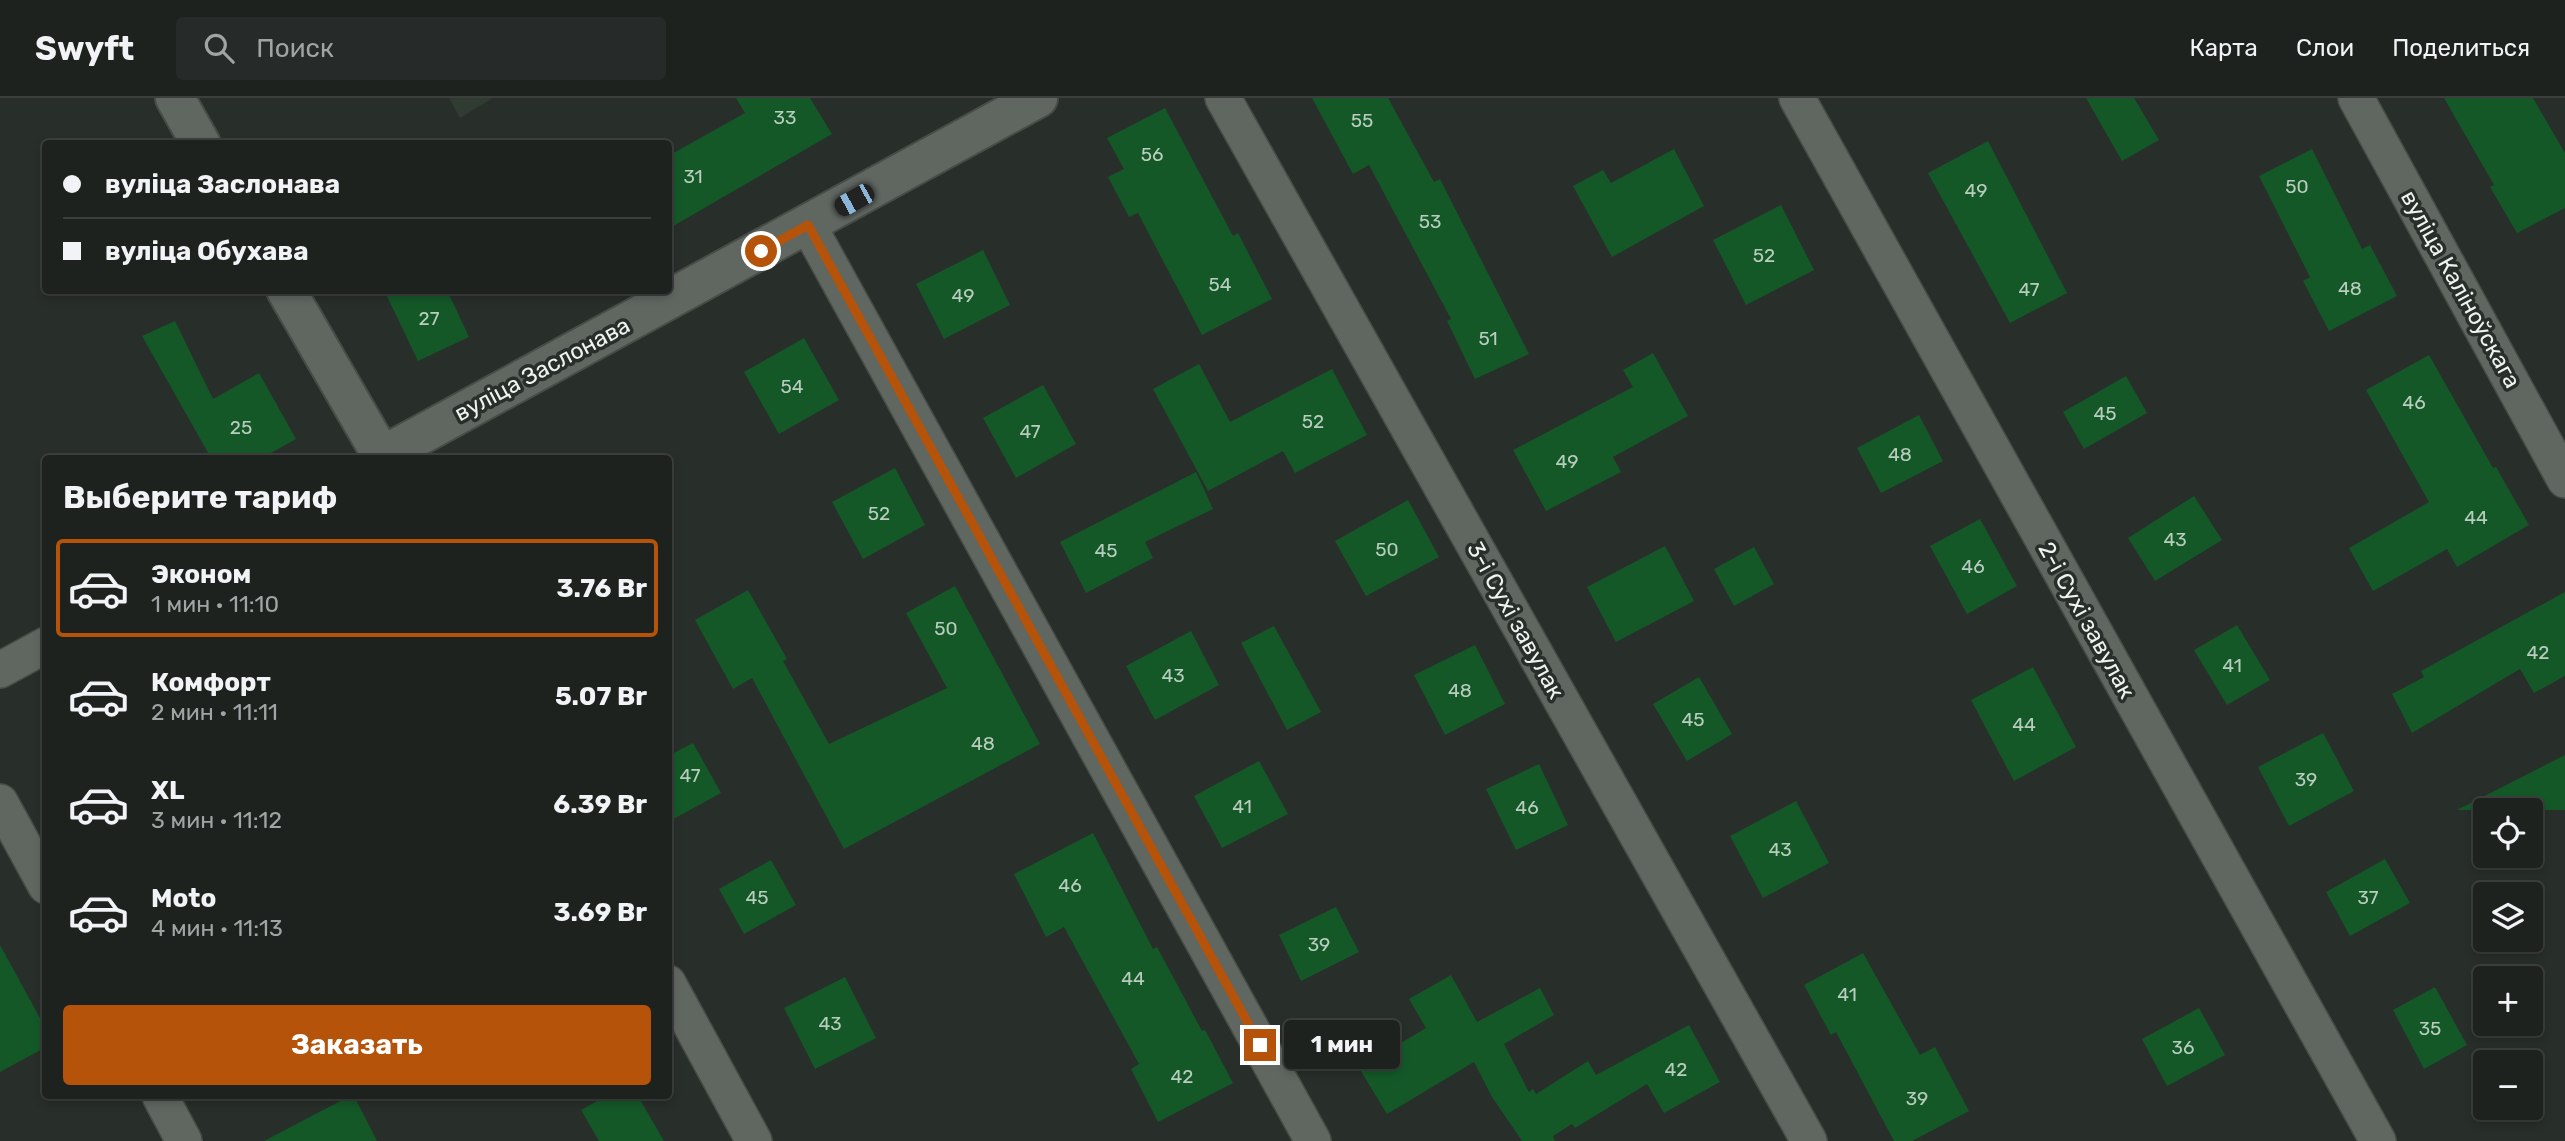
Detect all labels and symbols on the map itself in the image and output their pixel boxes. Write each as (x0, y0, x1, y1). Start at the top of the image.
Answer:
house number: 33 (774, 106, 796, 129)
house number: 55 (1351, 109, 1373, 132)
house number: 56 (1141, 143, 1163, 166)
house number: 31 (683, 165, 703, 188)
house number: 50 (2285, 175, 2309, 198)
house number: 49 (1965, 179, 1987, 202)
car (831, 181, 878, 219)
street label: вуліца Каліноўскага (2395, 185, 2527, 393)
house number: 53 (1419, 210, 1441, 233)
route start (745, 235, 777, 267)
house number: 52 (1753, 244, 1775, 267)
house number: 54 (1208, 273, 1232, 296)
house number: 48 (2338, 277, 2362, 300)
house number: 47 (2018, 278, 2040, 301)
house number: 49 (952, 284, 974, 307)
house number: 27 (419, 307, 440, 330)
street label: вуліца Заслонава (449, 311, 635, 427)
house number: 51 (1478, 327, 1498, 350)
house number: 54 (780, 375, 804, 398)
house number: 46 (2402, 391, 2426, 414)
house number: 45 (2093, 402, 2117, 425)
house number: 52 (1302, 410, 1324, 433)
house number: 25 (230, 416, 252, 439)
house number: 47 (1019, 420, 1041, 443)
house number: 48 (1888, 443, 1912, 466)
house number: 49 (1556, 450, 1578, 473)
house number: 52 (868, 502, 890, 525)
house number: 44 (2464, 506, 2488, 529)
house number: 43 (2163, 528, 2187, 551)
street label: 3-і Сухі завулак (1461, 537, 1571, 703)
street label: 2-і Сухі завулак (2032, 537, 2142, 703)
house number: 50 (1375, 538, 1399, 561)
house number: 45 (1094, 539, 1118, 562)
house number: 46 (1961, 555, 1985, 578)
house number: 50 (934, 617, 958, 640)
house number: 42 (2527, 641, 2549, 664)
house number: 41 (2222, 654, 2242, 677)
house number: 43 (1161, 664, 1185, 687)
house number: 48 (1448, 679, 1472, 702)
house number: 45 (1681, 708, 1705, 731)
house number: 44 (2012, 713, 2036, 736)
house number: 48 (971, 732, 995, 755)
house number: 47 (679, 764, 701, 787)
house number: 39 (2295, 768, 2317, 791)
house number: 41 (1232, 795, 1252, 818)
house number: 46 (1515, 796, 1539, 819)
house number: 43 (1768, 838, 1792, 861)
house number: 46 (1058, 874, 1082, 897)
house number: 45 (745, 886, 769, 909)
house number: 37 (2357, 886, 2379, 909)
house number: 39 (1308, 933, 1330, 956)
house number: 44 (1121, 967, 1145, 990)
house number: 41 (1837, 983, 1857, 1006)
house number: 43 (818, 1012, 842, 1035)
house number: 35 (2419, 1017, 2441, 1040)
callout: 1 мин (1284, 1020, 1400, 1070)
route end (1244, 1029, 1276, 1061)
house number: 36 (2172, 1036, 2194, 1059)
house number: 42 (1665, 1058, 1687, 1081)
house number: 42 (1171, 1065, 1193, 1088)
house number: 39 (1906, 1087, 1928, 1110)

